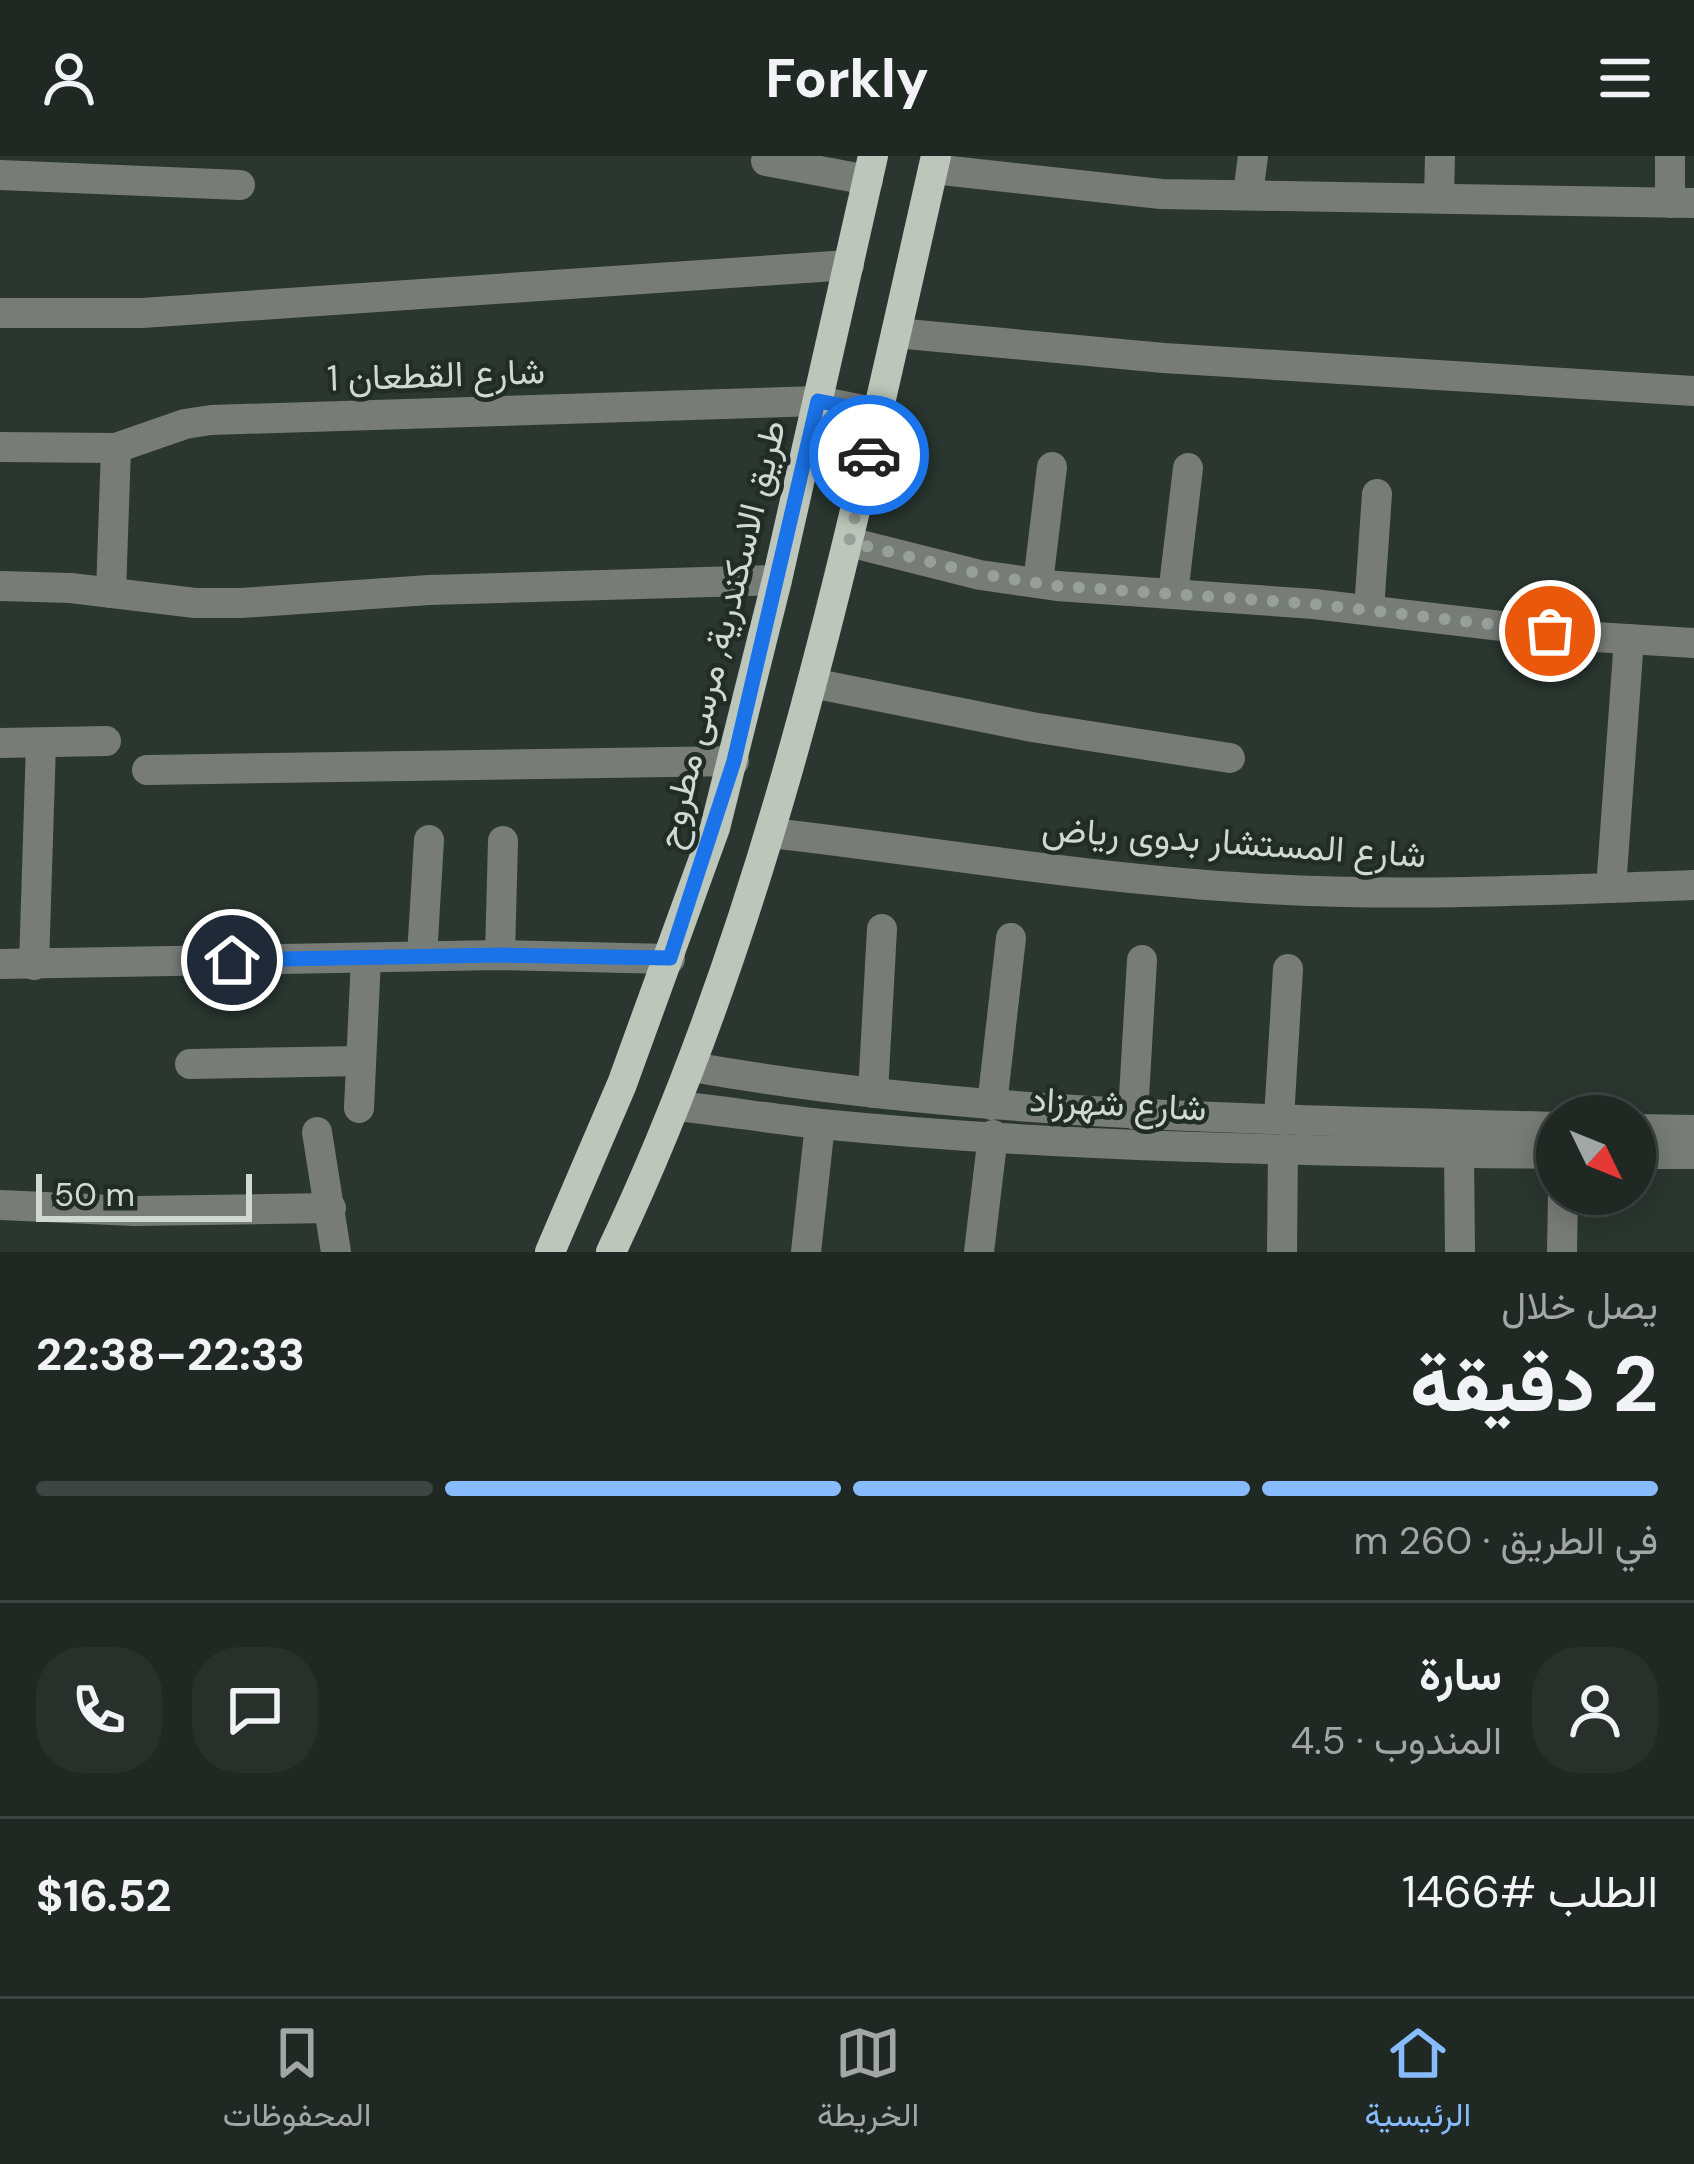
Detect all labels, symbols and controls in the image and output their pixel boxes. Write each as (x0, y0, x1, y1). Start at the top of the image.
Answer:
text: Forkly (765, 43, 929, 114)
icon: person (36, 45, 102, 111)
icon: menu (1592, 45, 1658, 111)
street label: شارع القطعان 1 (326, 347, 546, 403)
courier (809, 395, 929, 515)
street label: طريق الاسكندرية, مرسى مطروح (645, 415, 797, 853)
icon: car (836, 422, 902, 488)
pin (1499, 580, 1601, 682)
icon: bag (1517, 598, 1583, 664)
street label: شارع المستشار بدوى رياض (1040, 805, 1428, 879)
pin (181, 909, 283, 1011)
icon: home (199, 927, 265, 993)
street label: شارع شهرزاد (1028, 1075, 1208, 1133)
north arrow (1536, 1095, 1656, 1215)
map controls (1536, 1095, 1656, 1215)
scale bar (36, 1168, 252, 1221)
text: 50 m (54, 1173, 135, 1216)
text: يصل خلال (1501, 1280, 1658, 1331)
text: 22:33–22:38 (36, 1325, 305, 1384)
text: 2 دقيقة (1410, 1334, 1658, 1435)
text: في الطريق · 260 m (1353, 1515, 1658, 1566)
text: سارة (1419, 1645, 1502, 1704)
button: phone (36, 1647, 162, 1773)
button: chat (192, 1647, 318, 1773)
button: person (1532, 1647, 1658, 1773)
text: المندوب · 4.5 (1290, 1715, 1502, 1766)
text: الطلب #1466 (1402, 1862, 1658, 1921)
text: $16.52 (36, 1866, 172, 1925)
tab: المحفوظات (223, 2020, 371, 2144)
tab: الخريطة (817, 2020, 919, 2144)
tab: الرئيسية (1365, 2020, 1471, 2144)

